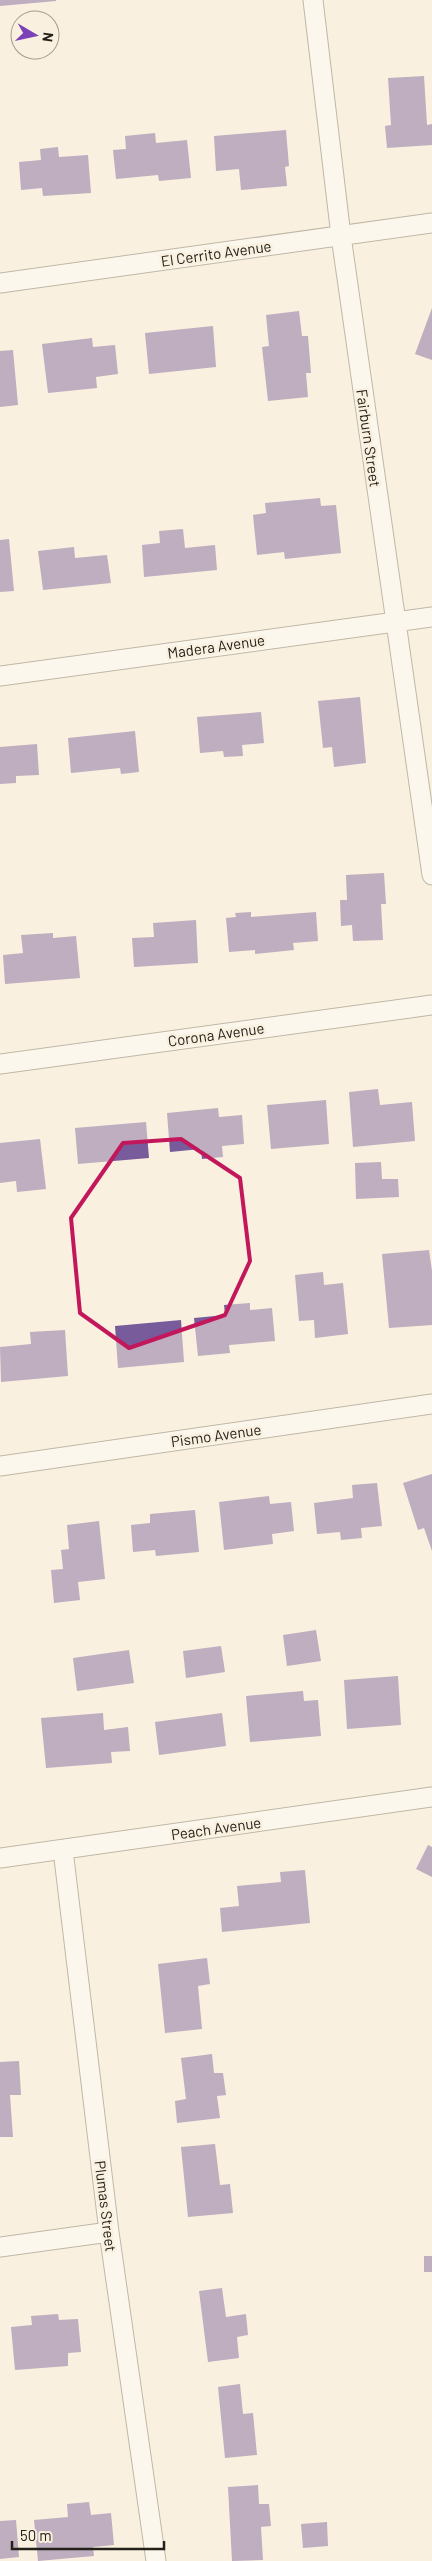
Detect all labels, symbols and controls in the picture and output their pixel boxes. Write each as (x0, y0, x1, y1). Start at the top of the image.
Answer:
north arrow (10, 10, 60, 60)
text: N (39, 31, 57, 43)
street label: El Cerrito Avenue (160, 236, 272, 270)
street label: Fairburn Street (353, 388, 385, 488)
street label: Madera Avenue (166, 630, 266, 662)
street label: Corona Avenue (167, 1018, 265, 1050)
street label: Pismo Avenue (170, 1420, 262, 1450)
street label: Peach Avenue (170, 1813, 262, 1843)
street label: Plumas Street (91, 2159, 121, 2253)
scale bar (12, 2518, 165, 2550)
text: 50 m (20, 2526, 52, 2544)

